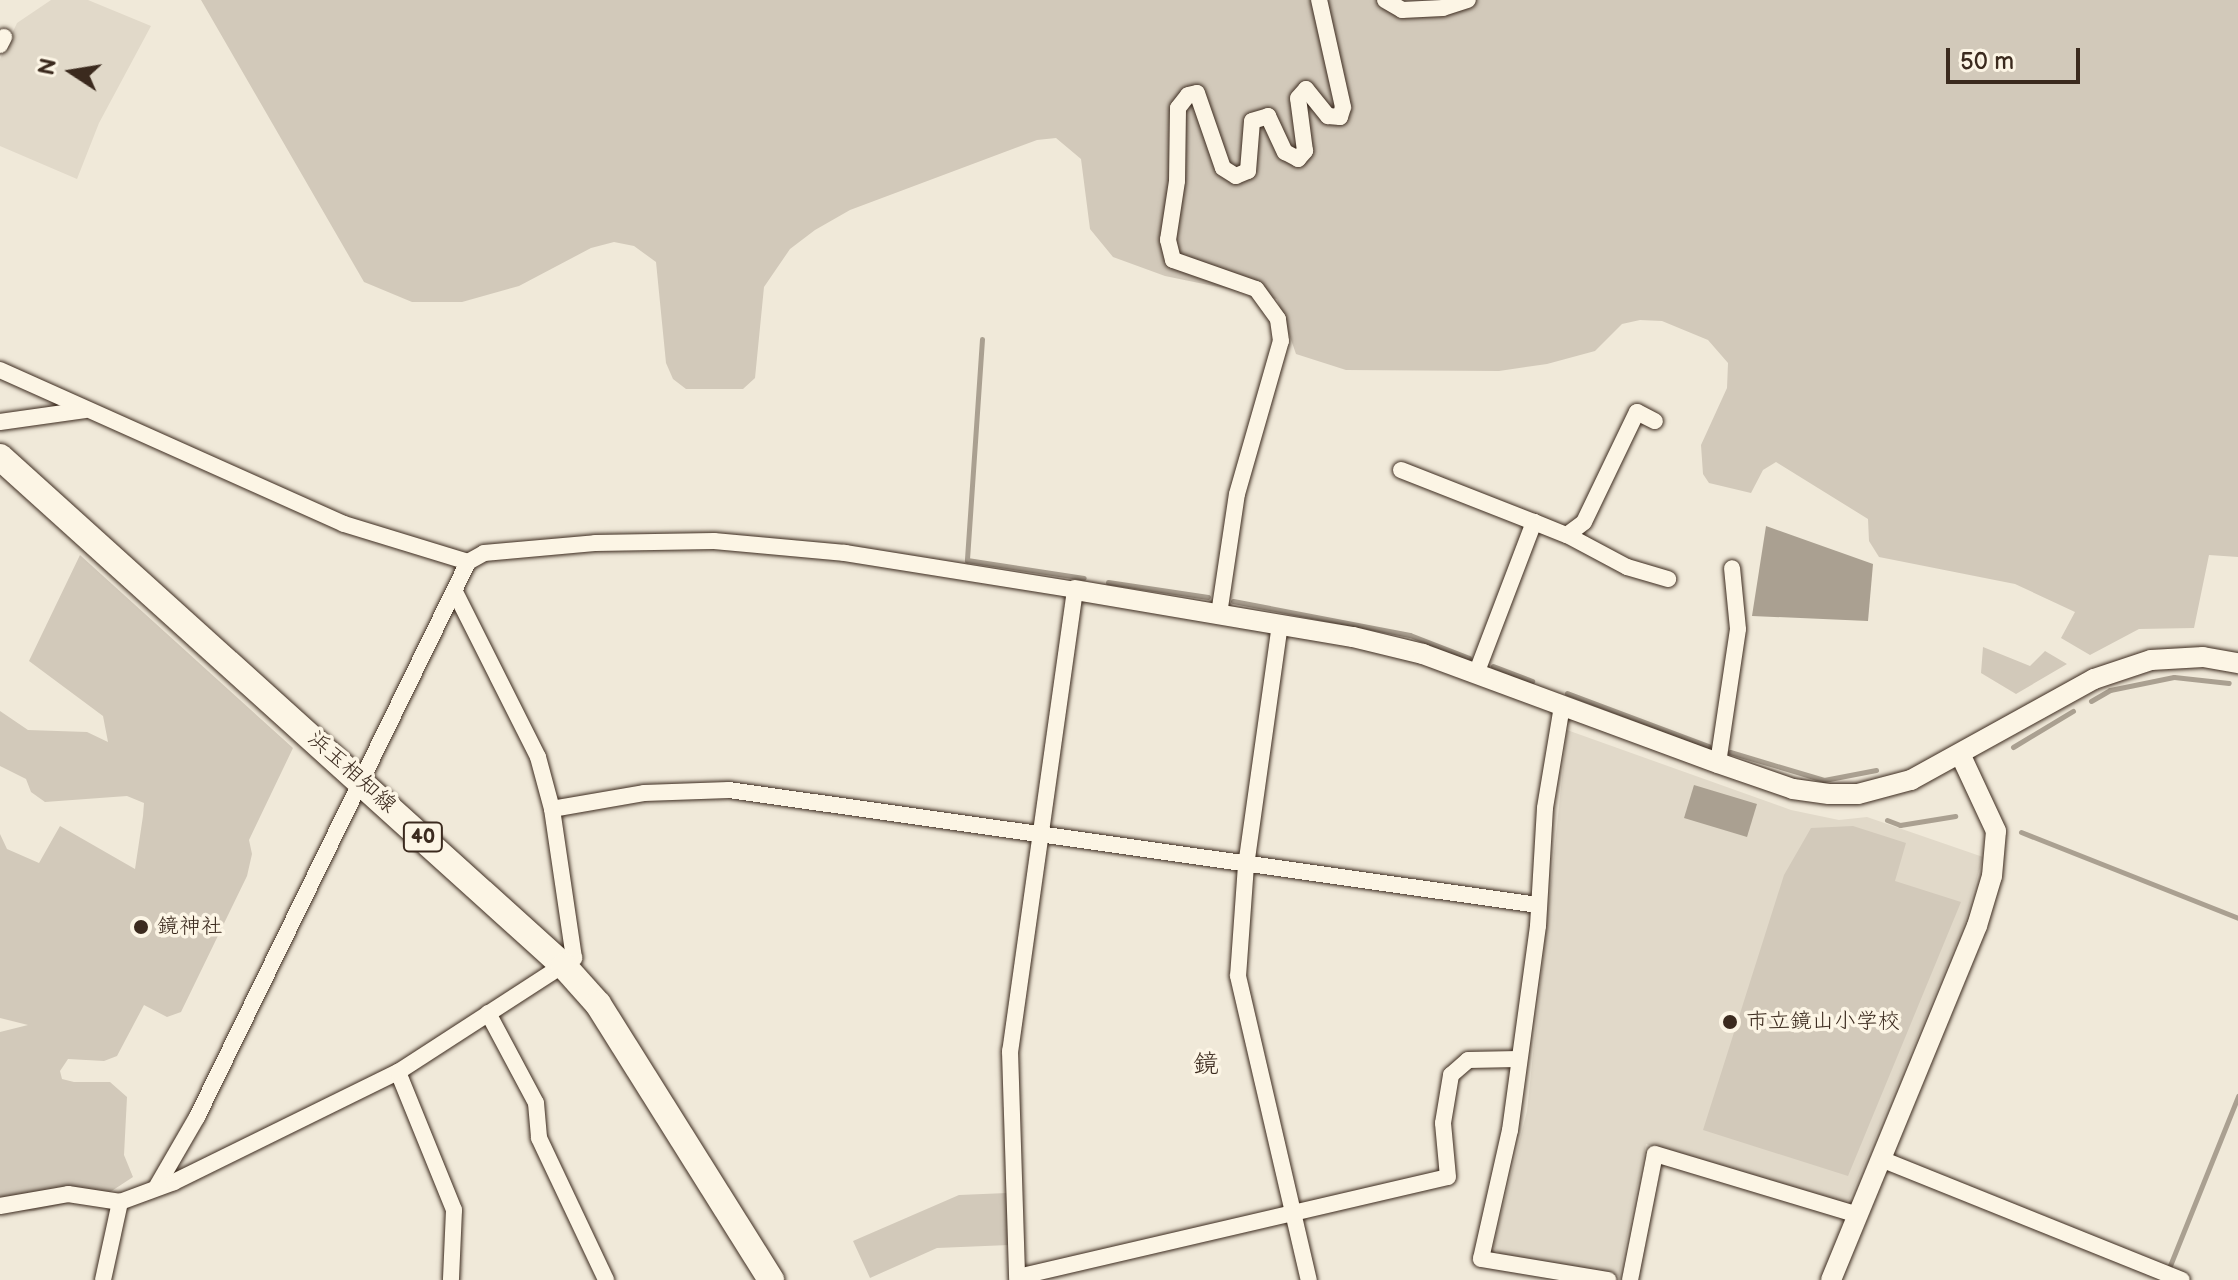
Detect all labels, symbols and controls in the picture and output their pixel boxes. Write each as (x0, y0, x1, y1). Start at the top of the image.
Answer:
north arrow (32, 32, 112, 112)
scale bar (1950, 32, 2084, 82)
text: 50 m (1960, 47, 2014, 76)
text: N (33, 56, 63, 78)
street label: 浜玉相知線 (302, 725, 402, 819)
road number: 40 (401, 821, 445, 853)
place label: 鏡神社 (157, 914, 223, 940)
marker: 鏡神社 (132, 918, 150, 936)
place label: 市立鏡山小学校 (1746, 1009, 1900, 1035)
marker: 市立鏡山小学校 (1721, 1013, 1739, 1031)
district label: 鏡 (1193, 1049, 1219, 1081)

